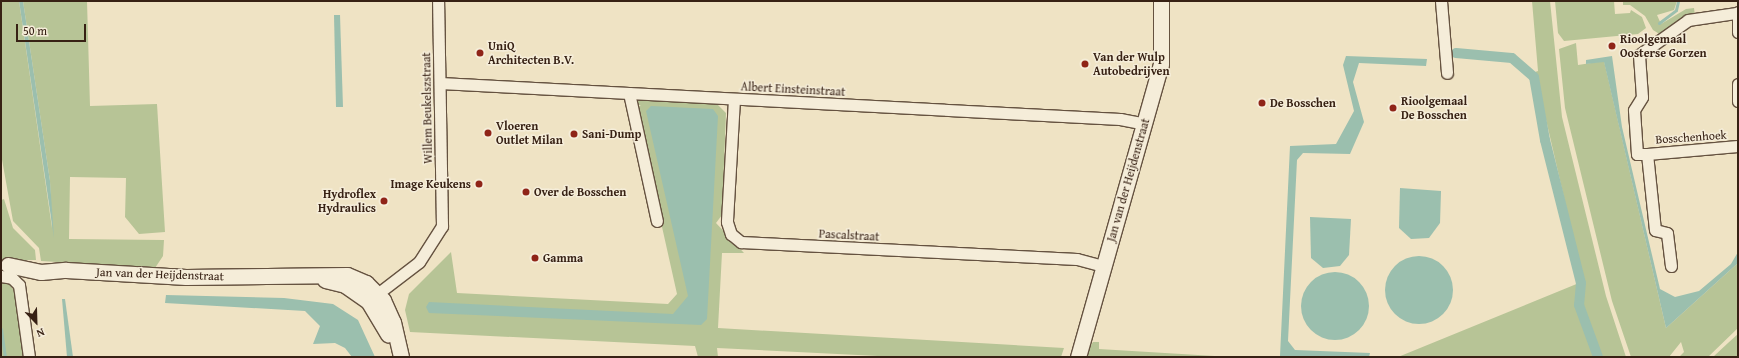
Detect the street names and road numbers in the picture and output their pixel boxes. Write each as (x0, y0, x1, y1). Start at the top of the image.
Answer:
street label: Willem Beukelszstraat (419, 52, 435, 164)
street label: Albert Einsteinstraat (740, 79, 846, 99)
street label: Jan van der Heijdenstraat (1103, 117, 1153, 243)
street label: Bosschenhoek (1655, 127, 1727, 147)
street label: Pascalstraat (818, 226, 880, 244)
street label: Jan van der Heijdenstraat (96, 265, 224, 283)

